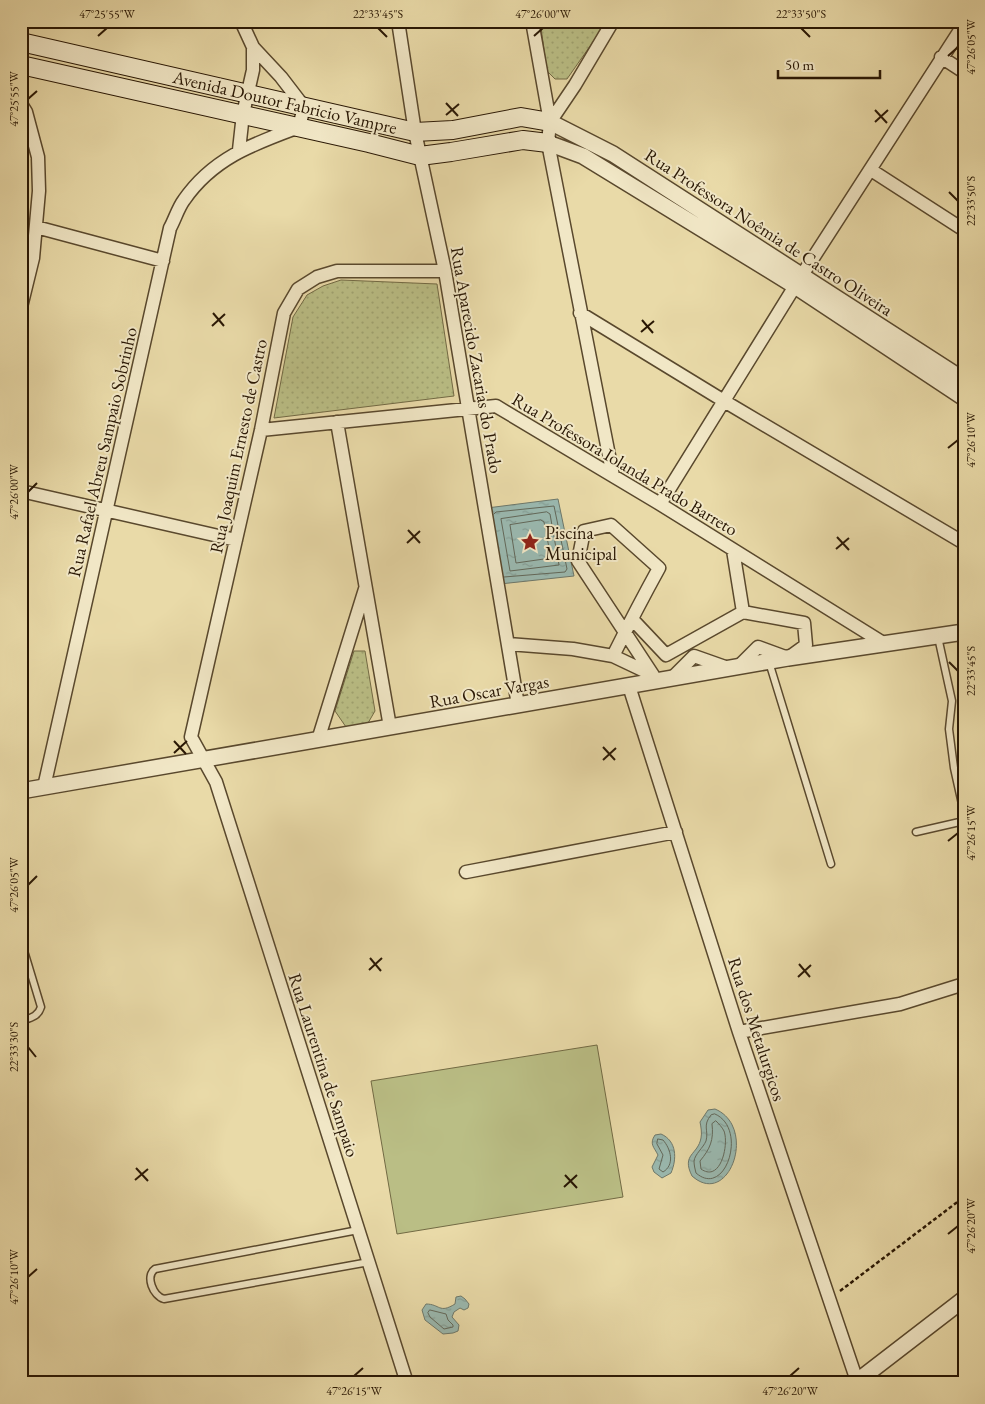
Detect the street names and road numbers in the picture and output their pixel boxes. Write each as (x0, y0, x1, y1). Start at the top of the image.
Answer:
street label: Avenida Doutor Fabricio Vampre (170, 65, 399, 139)
street label: Rua Professora Noêmia de Castro Oliveira (641, 143, 898, 321)
street label: Rua Aparecido Zacarias do Prado (446, 245, 508, 475)
street label: Rua Rafael Abreu Sampaio Sobrinho (62, 325, 142, 579)
street label: Rua Joaquim Ernesto de Castro (204, 337, 272, 555)
street label: Rua Professora Iolanda Prado Barreto (508, 387, 742, 541)
street label: Rua Oscar Vargas (428, 669, 551, 713)
street label: Rua dos Metalurgicos (723, 954, 791, 1104)
street label: Rua Laurentina de Sampaio (283, 970, 365, 1160)

